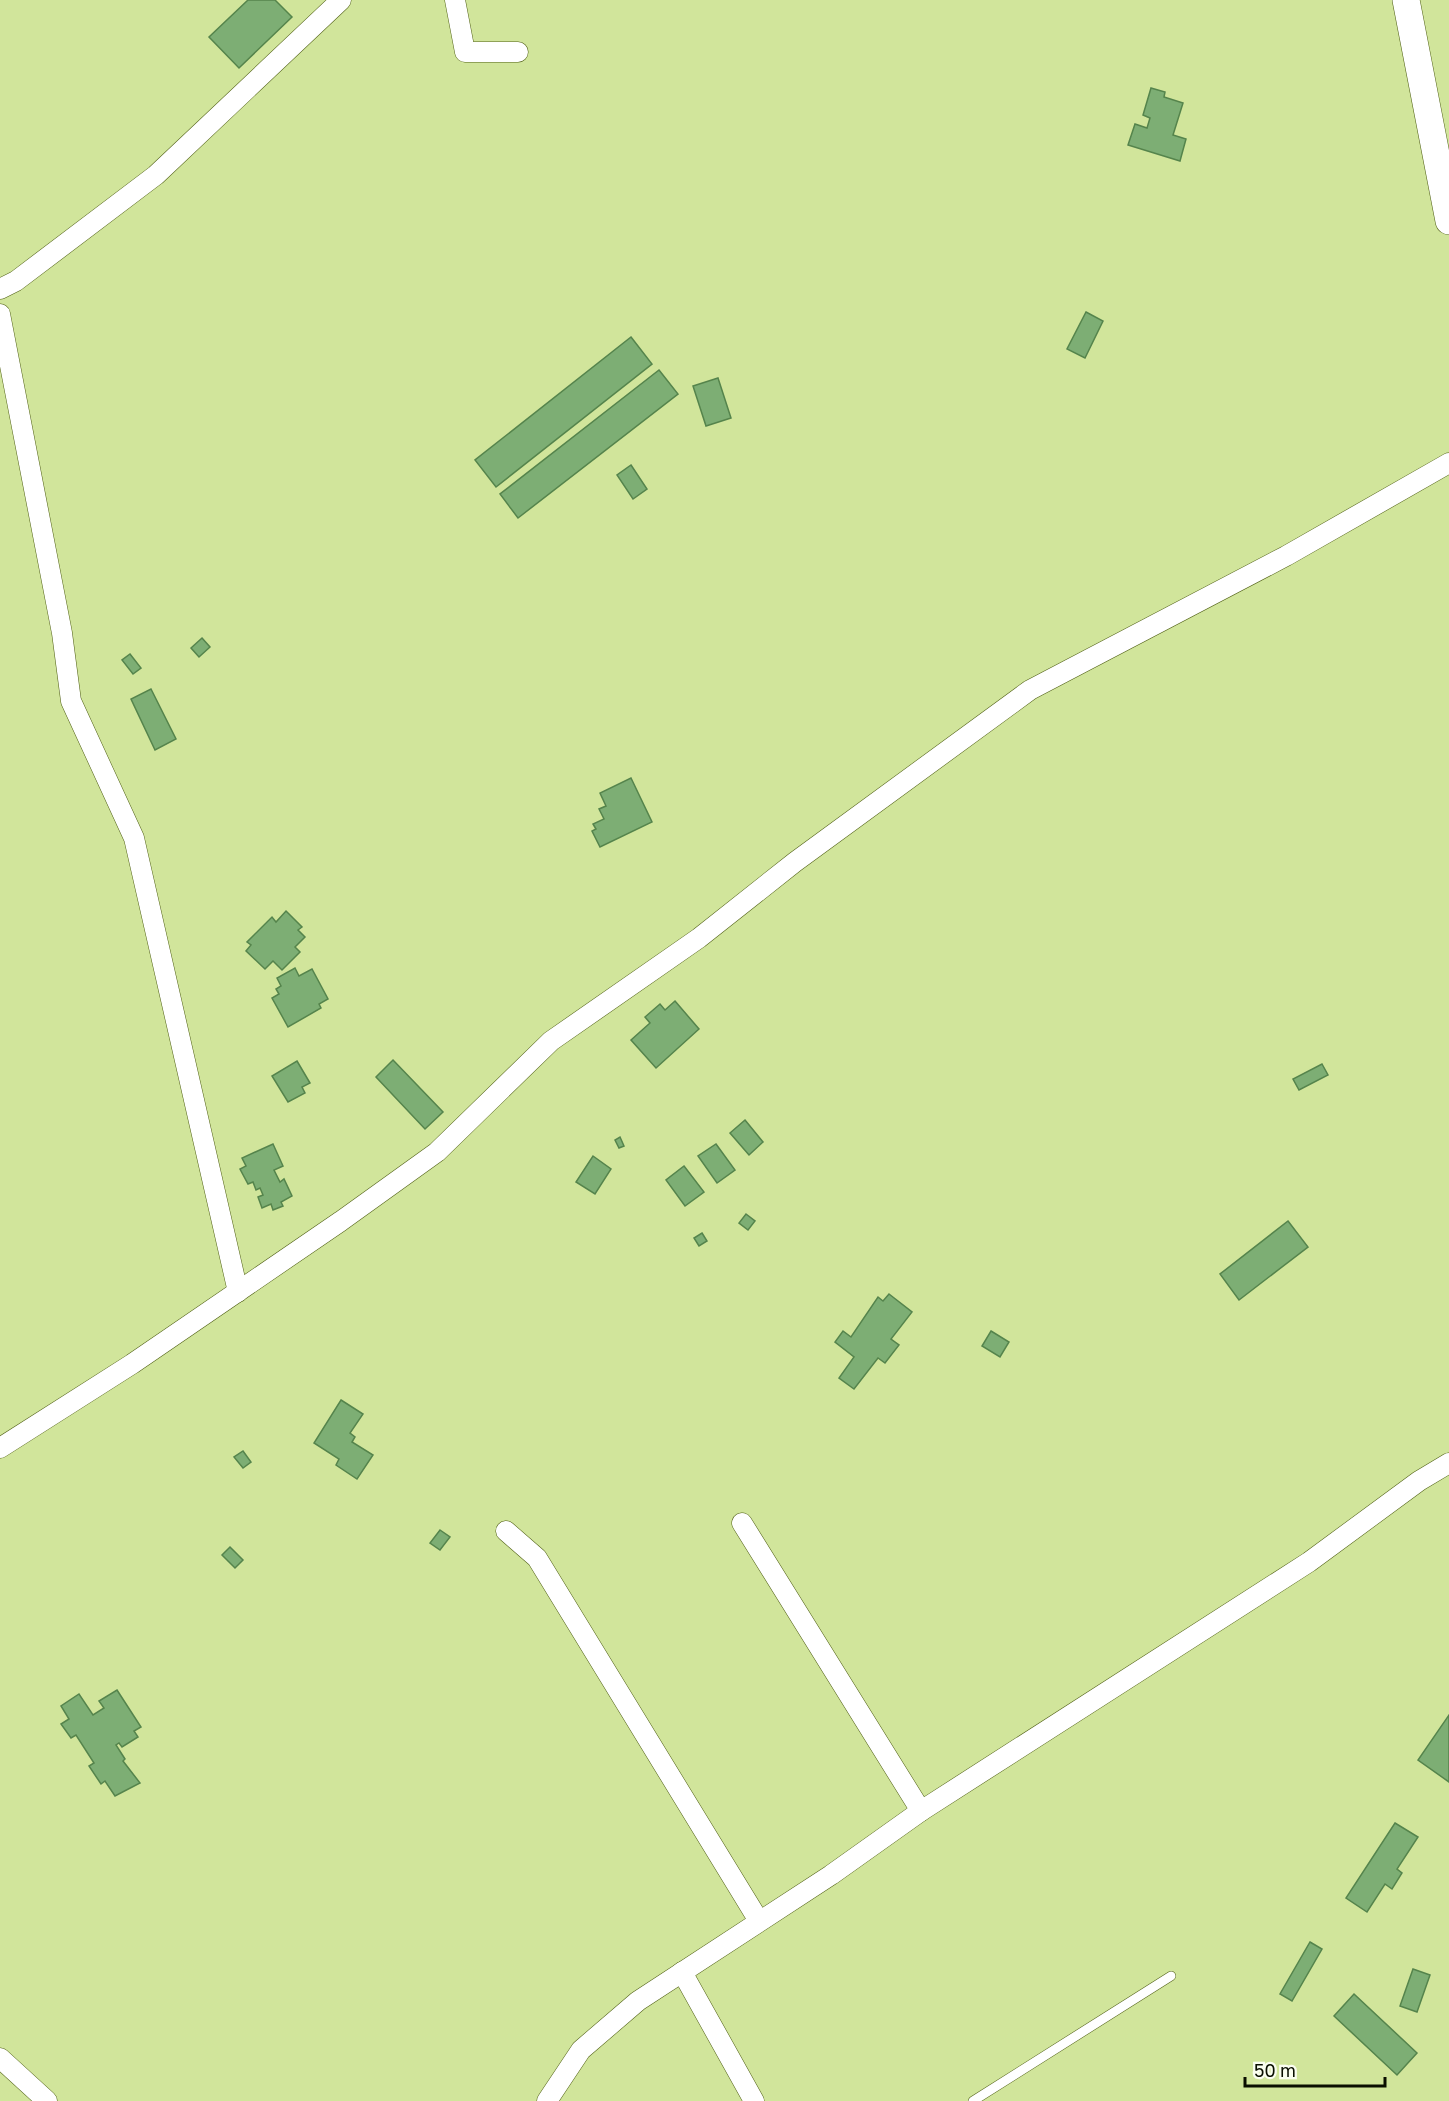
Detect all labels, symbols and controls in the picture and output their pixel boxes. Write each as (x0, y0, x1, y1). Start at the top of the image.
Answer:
scale bar (1245, 2050, 1384, 2088)
text: 50 m (1254, 2059, 1296, 2081)

